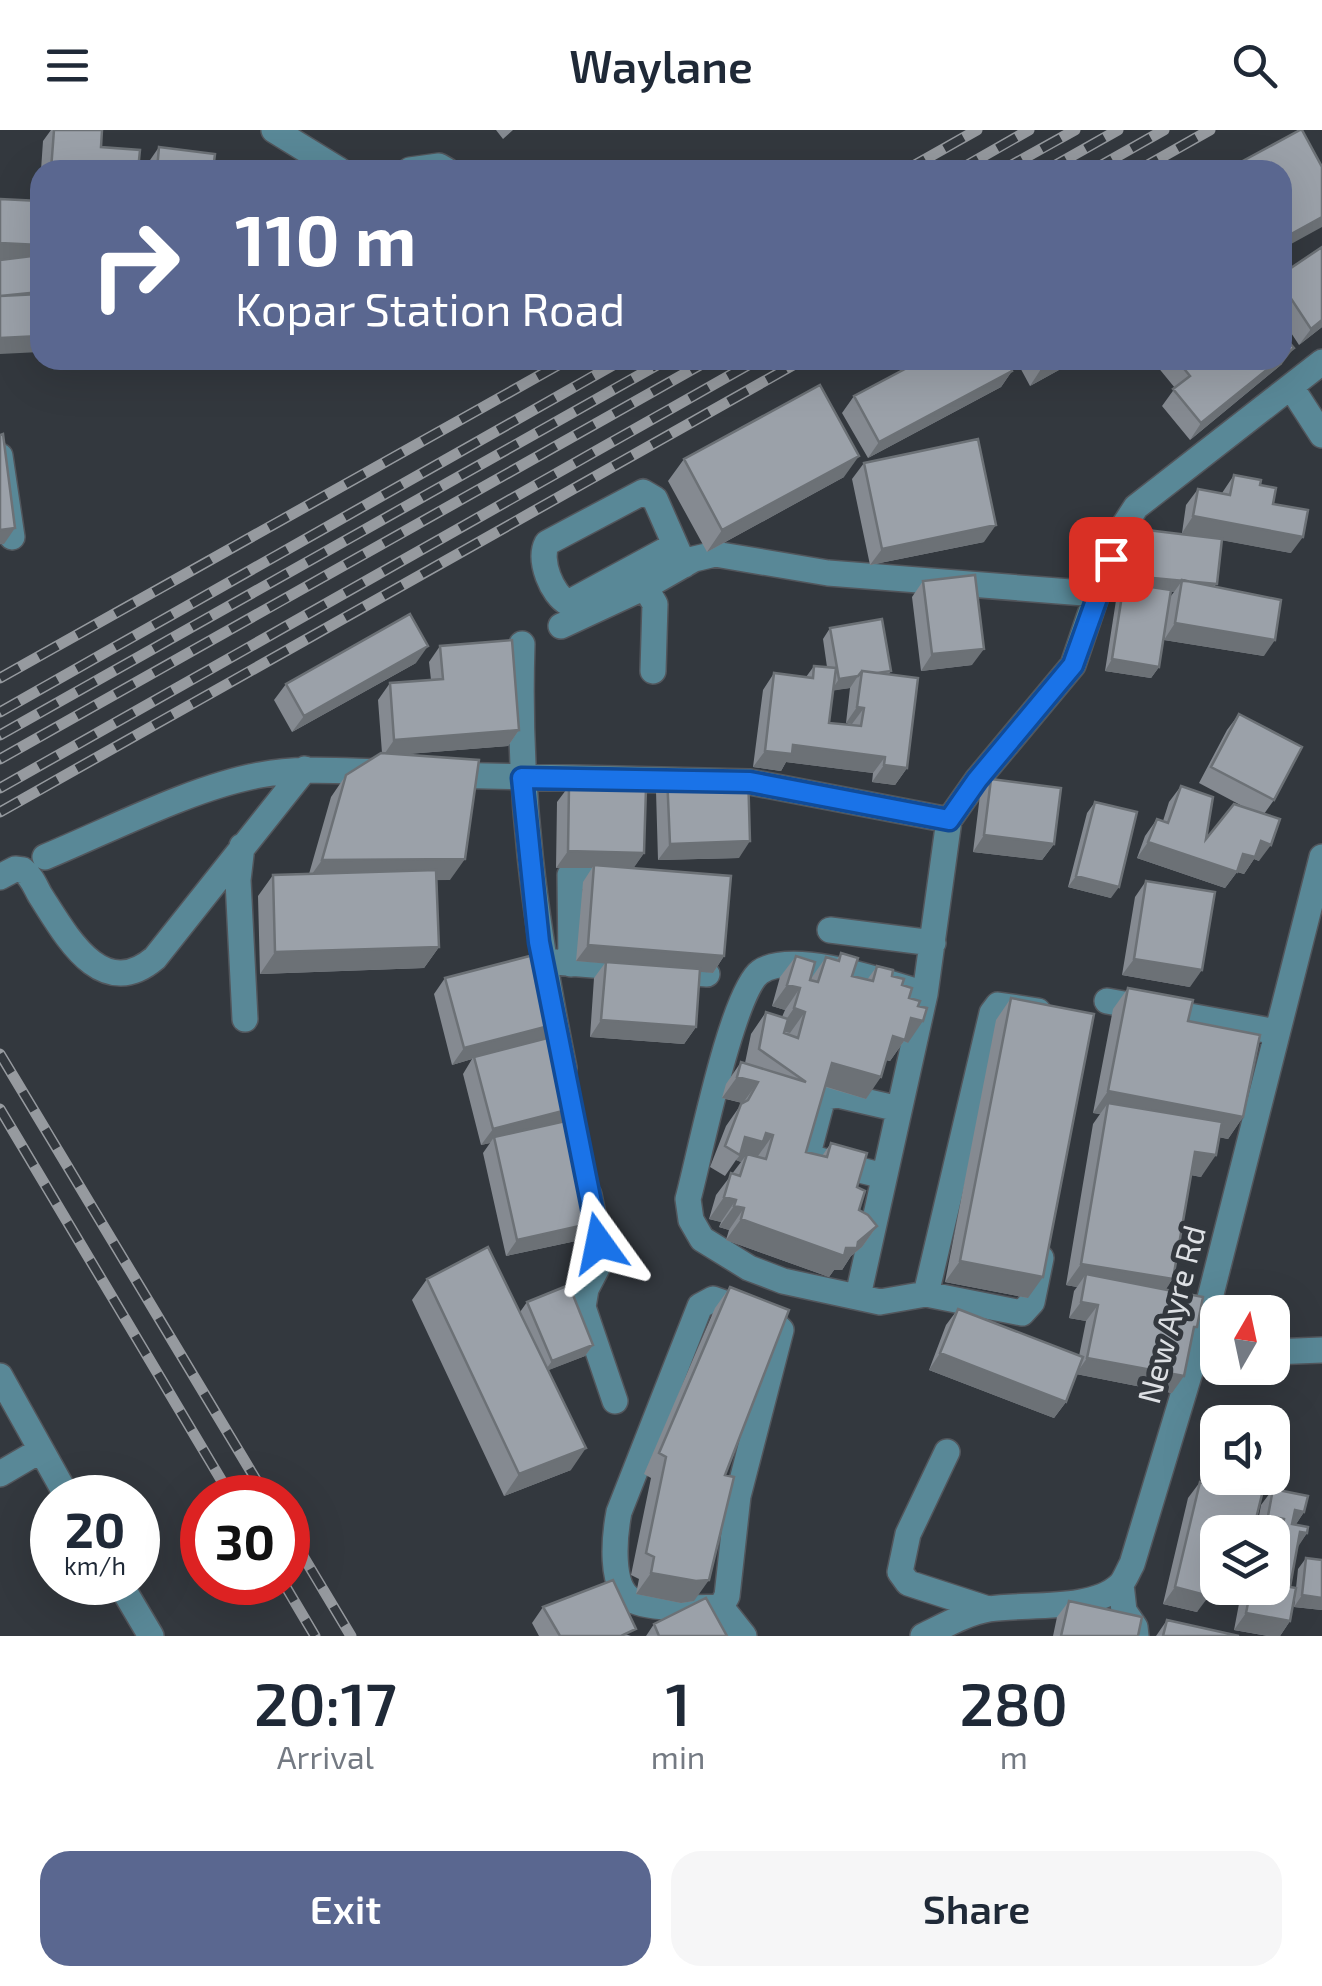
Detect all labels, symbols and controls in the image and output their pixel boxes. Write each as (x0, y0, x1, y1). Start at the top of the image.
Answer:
icon: menu (40, 38, 95, 93)
text: Waylane (569, 38, 753, 92)
icon: search (1227, 38, 1282, 93)
text: 110 m (235, 196, 416, 280)
icon: right (70, 200, 200, 330)
text: Kopar Station Road (235, 281, 625, 335)
pin (1069, 517, 1154, 602)
icon: arrive (1084, 532, 1139, 587)
position arrow (547, 1191, 651, 1295)
street label: New Ayre Rd (1128, 1221, 1212, 1407)
north arrow (1200, 1295, 1290, 1385)
map controls (1200, 1295, 1290, 1605)
button: sound (1200, 1405, 1290, 1495)
speed limit sign: 30 (180, 1475, 310, 1605)
text: 20 (65, 1498, 125, 1558)
button: layers (1200, 1515, 1290, 1605)
text: km/h (64, 1550, 126, 1580)
text: 20:17 (254, 1666, 397, 1738)
text: 1 (666, 1666, 691, 1738)
text: 280 (959, 1666, 1068, 1738)
text: Arrival (277, 1737, 374, 1775)
text: min (651, 1737, 705, 1775)
text: m (1000, 1737, 1028, 1775)
button: Exit (40, 1851, 651, 1966)
button: Share (671, 1851, 1282, 1966)

